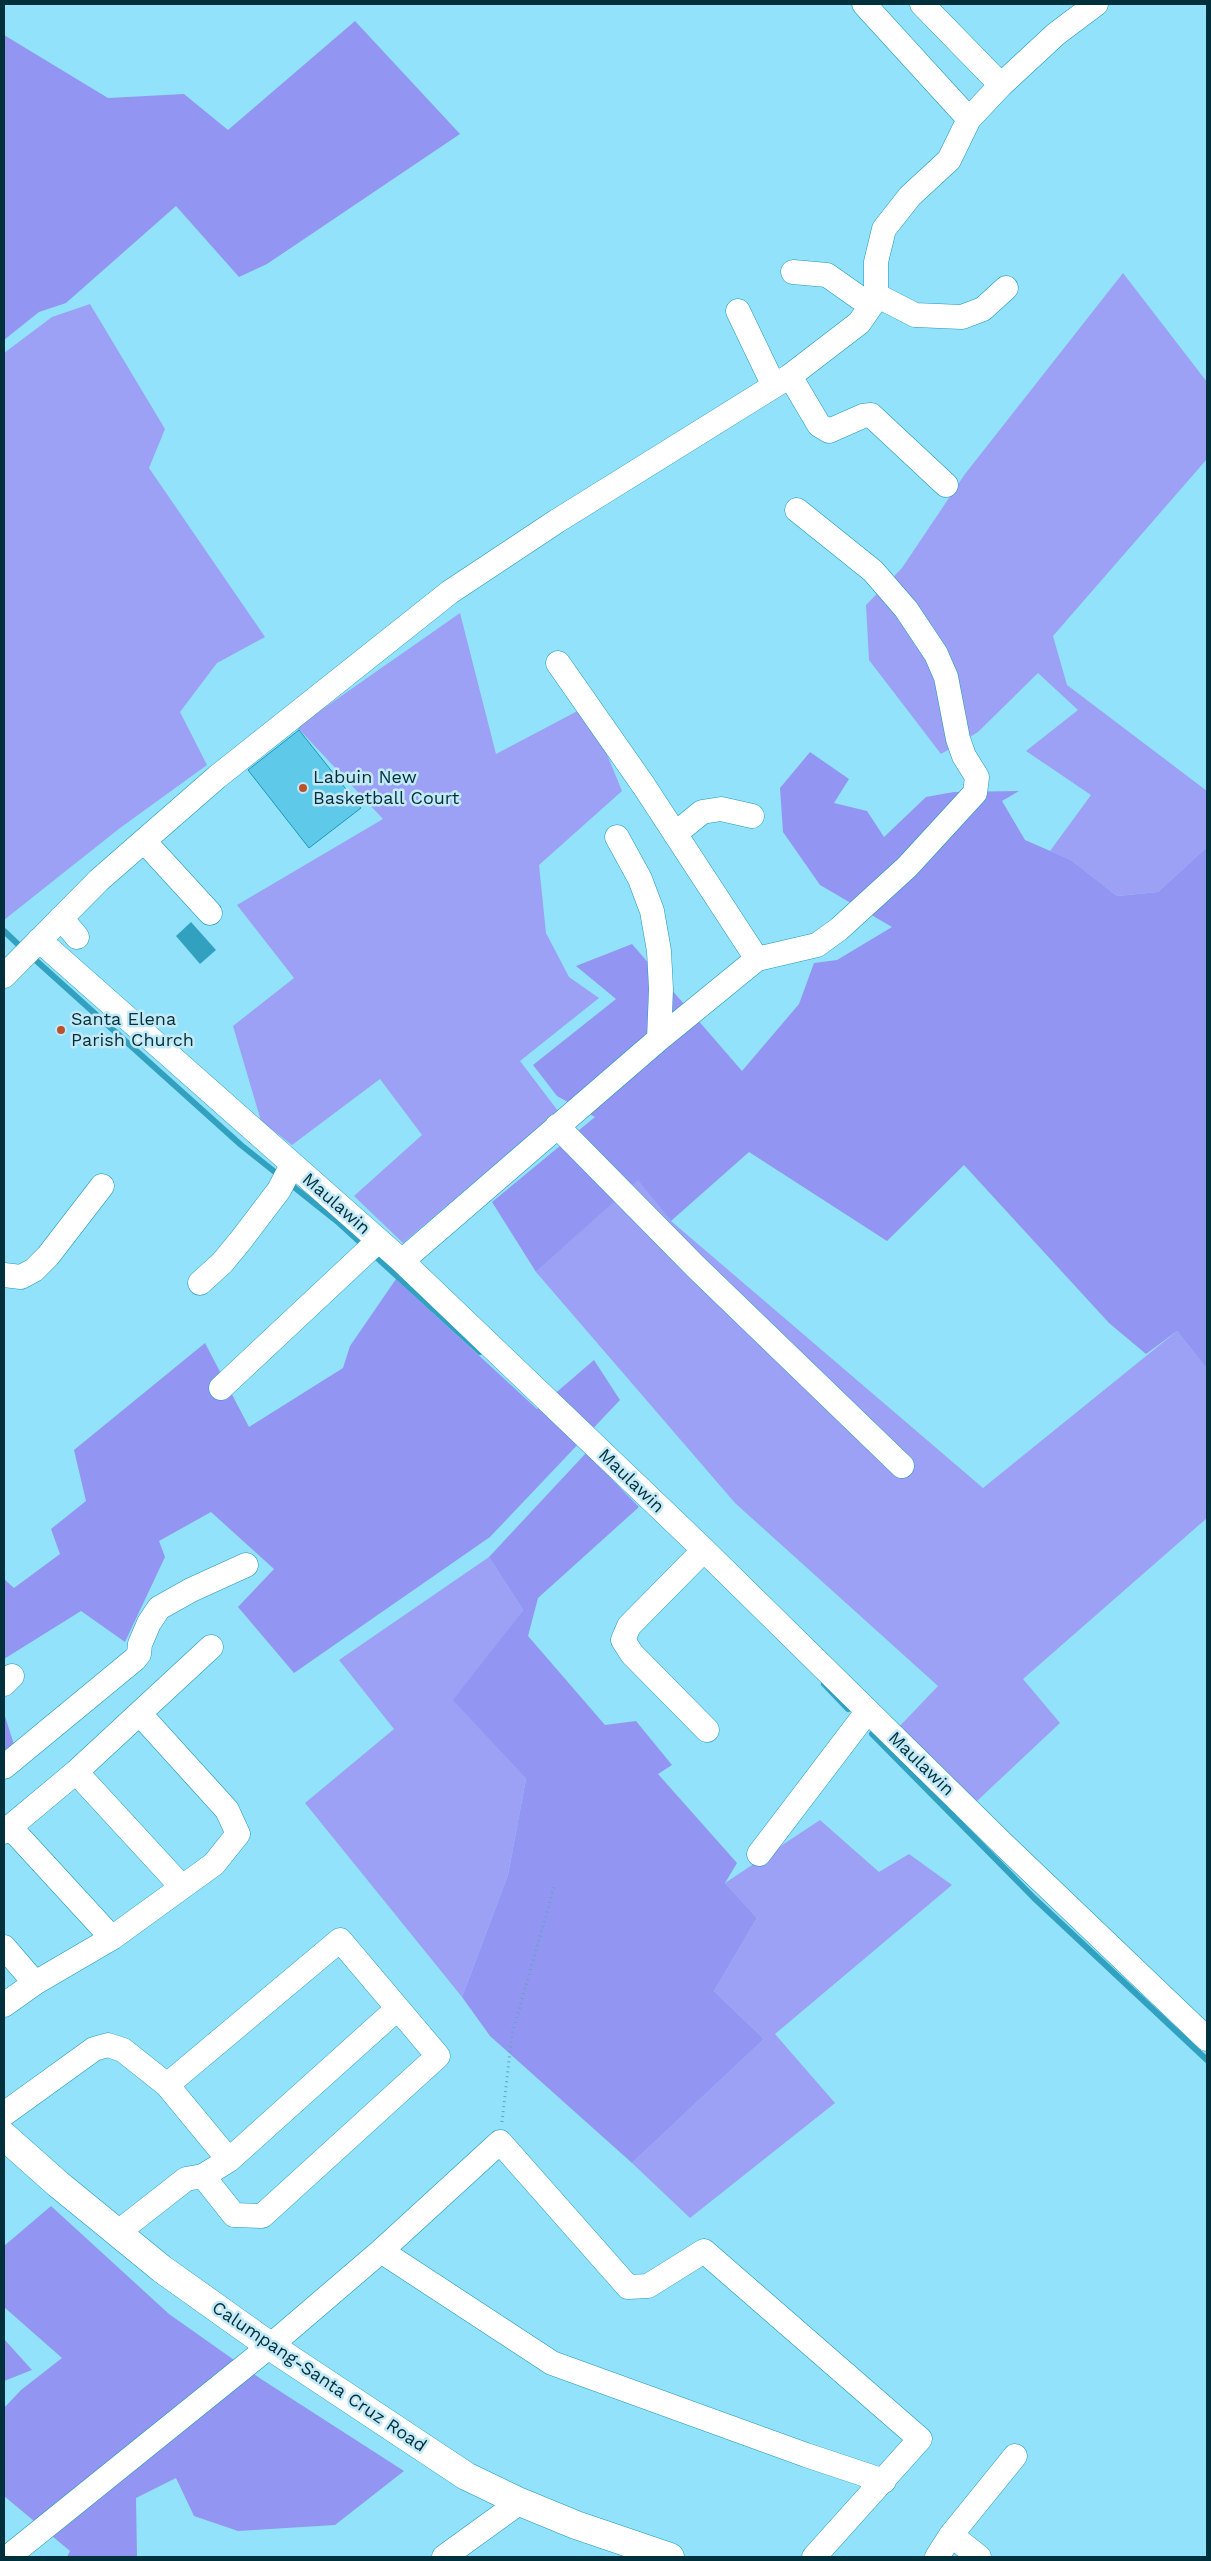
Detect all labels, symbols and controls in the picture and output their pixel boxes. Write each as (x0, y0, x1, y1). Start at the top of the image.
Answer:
place label: Labuin New Basketball Court (313, 767, 459, 810)
marker: Labuin New Basketball Court (297, 782, 309, 794)
place label: Santa Elena Parish Church (71, 1009, 194, 1052)
marker: Santa Elena Parish Church (55, 1024, 67, 1036)
street label: Maulawin (298, 1169, 374, 1239)
street label: Maulawin (594, 1444, 668, 1518)
street label: Maulawin (884, 1727, 958, 1801)
street label: Calumpang-Santa Cruz Road (208, 2297, 430, 2457)

